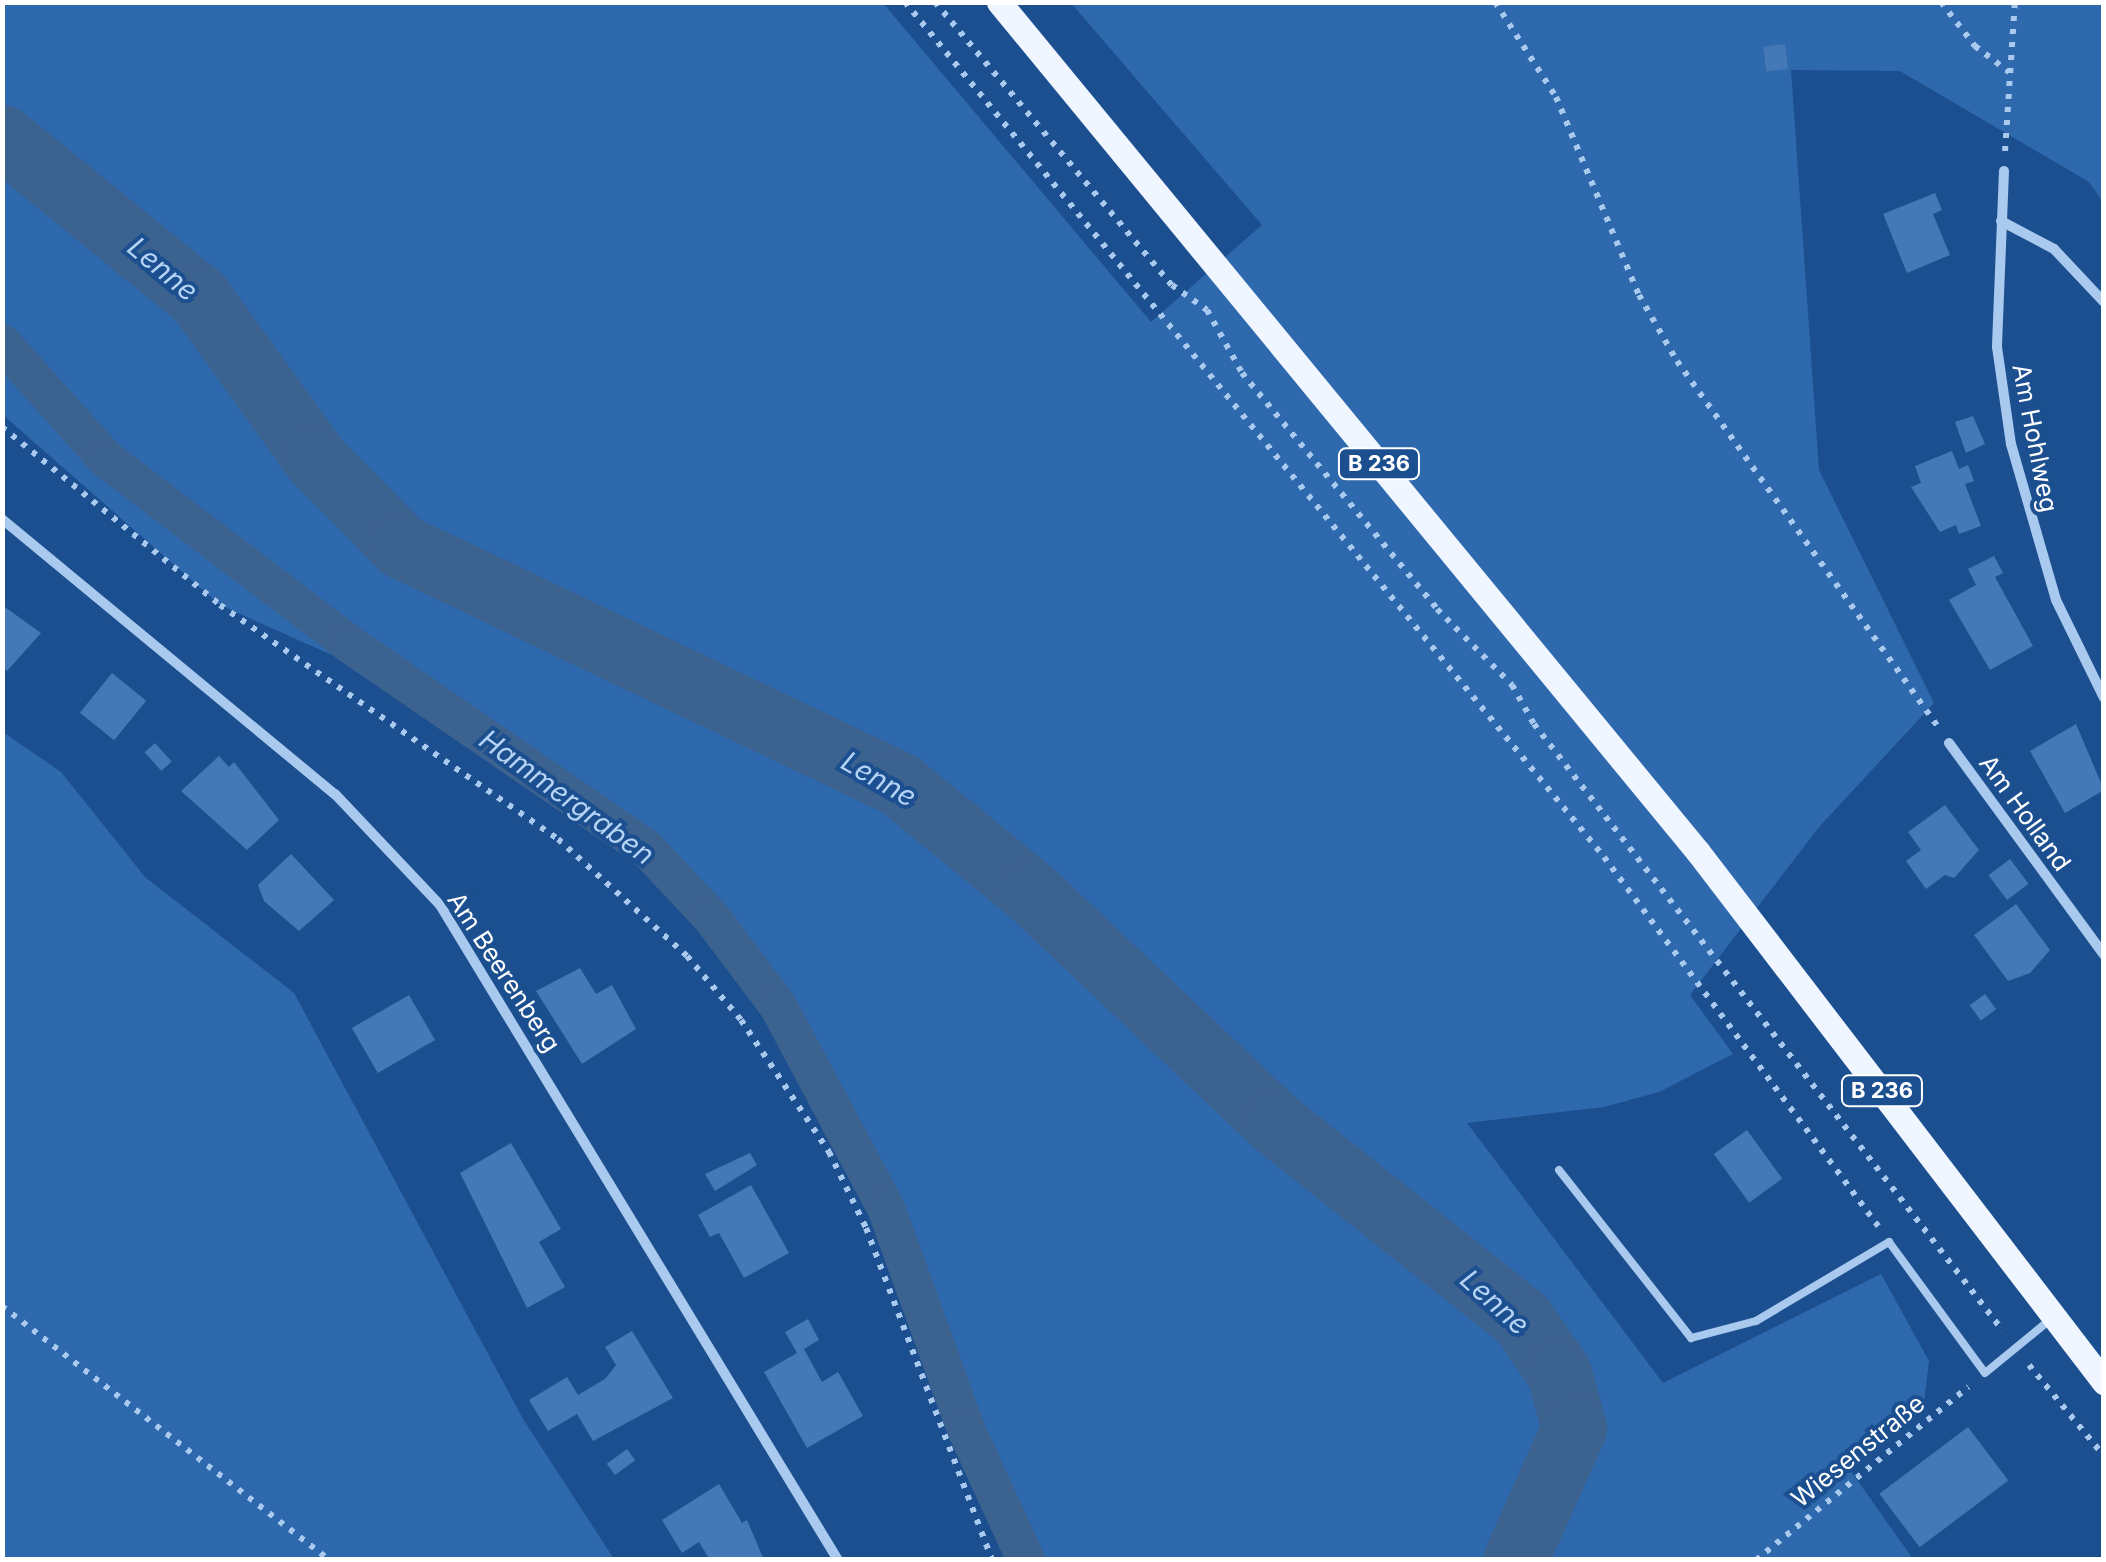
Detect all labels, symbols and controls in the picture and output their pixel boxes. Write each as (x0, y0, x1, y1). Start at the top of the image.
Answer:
water label: Lenne (121, 230, 205, 308)
street label: Am Hohlweg (2006, 361, 2064, 515)
road number: B 236 (1336, 447, 1422, 481)
water label: Hammergraben (473, 722, 661, 872)
water label: Lenne (835, 744, 923, 814)
street label: Am Holland (1973, 749, 2077, 877)
street label: Am Beerenberg (441, 887, 567, 1057)
road number: B 236 (1840, 1074, 1924, 1108)
water label: Lenne (1454, 1262, 1536, 1342)
street label: Wiesenstraße (1785, 1388, 1931, 1514)

